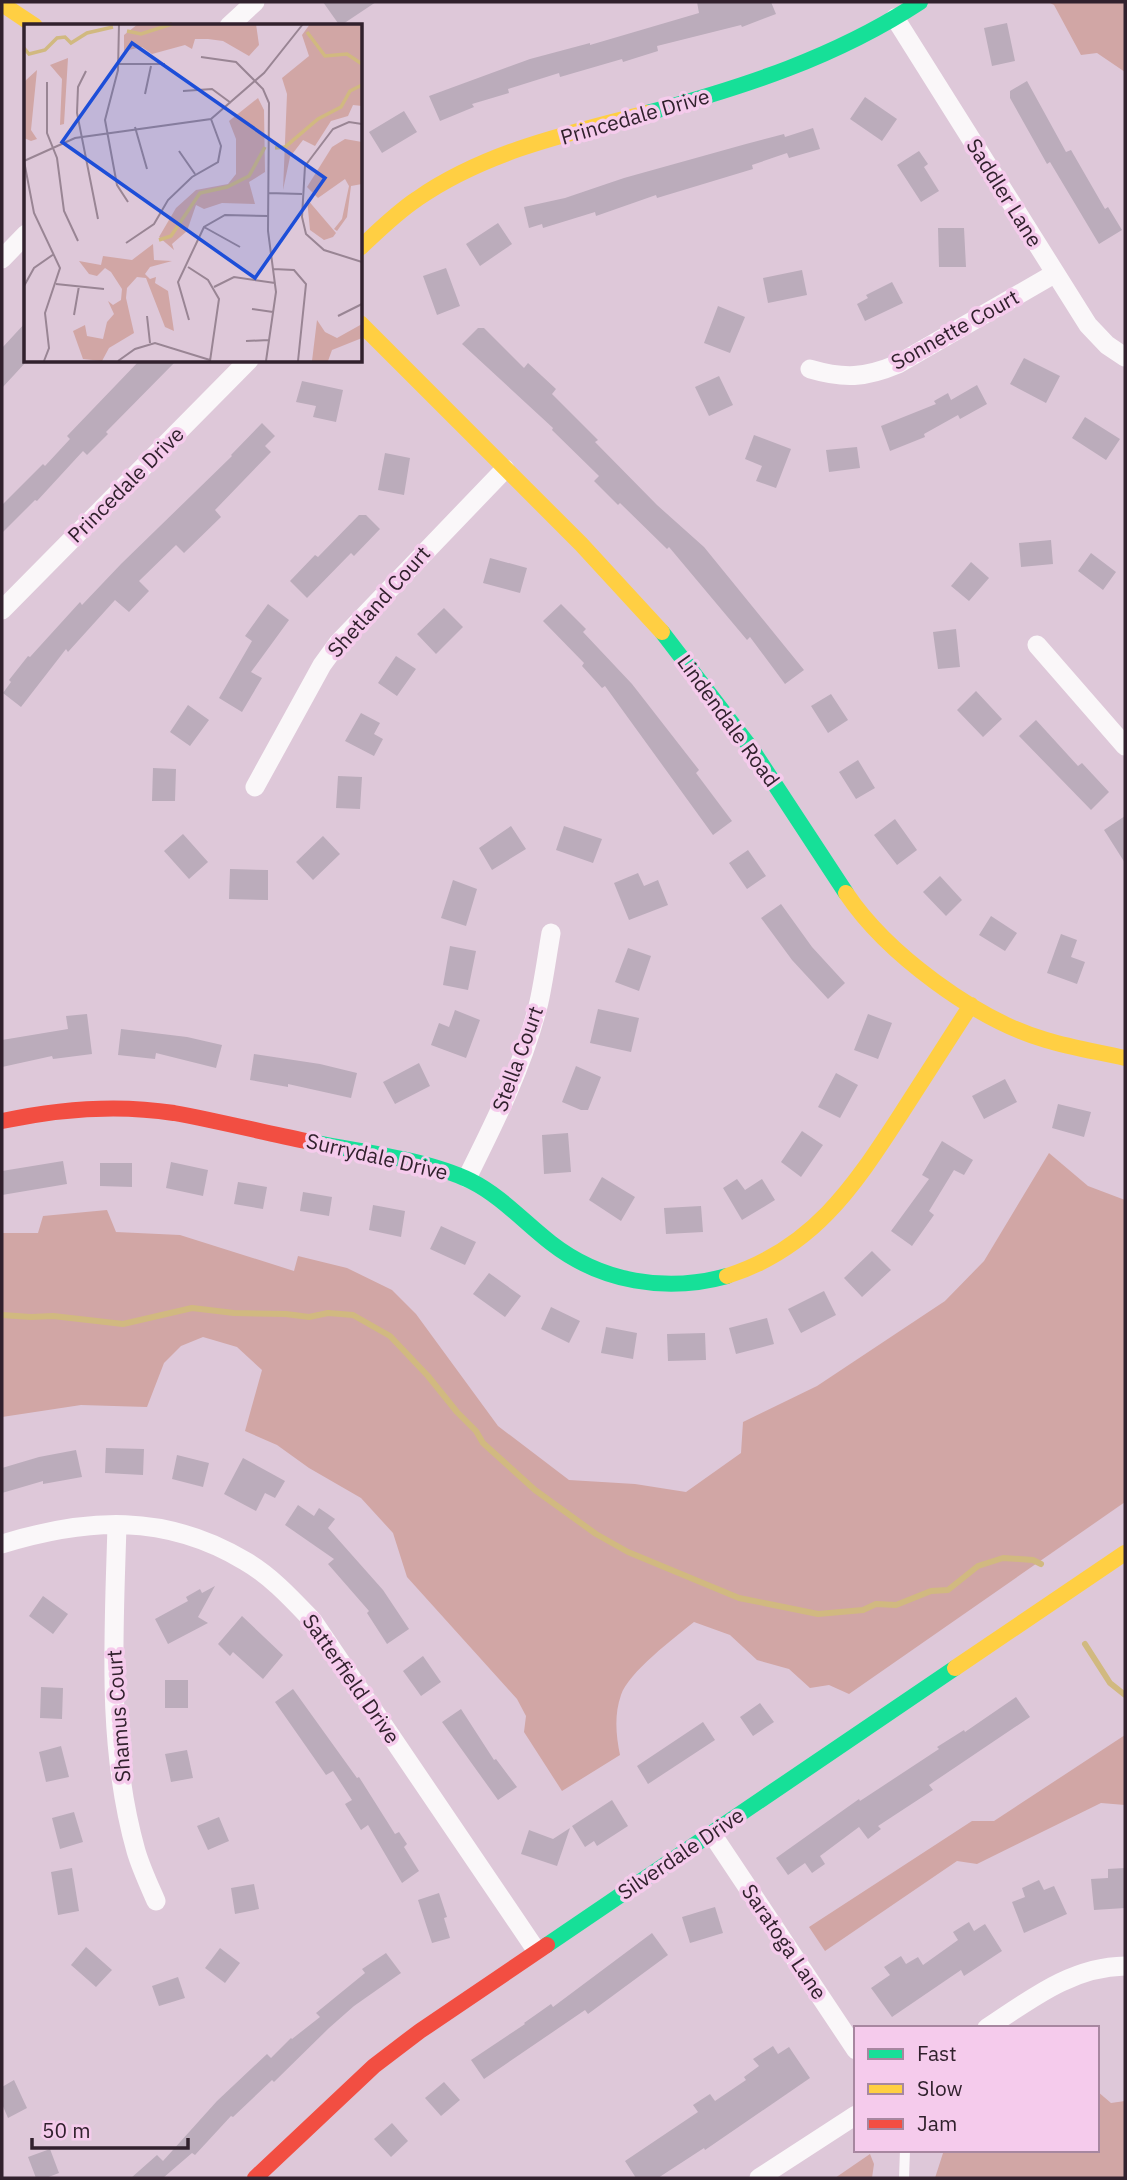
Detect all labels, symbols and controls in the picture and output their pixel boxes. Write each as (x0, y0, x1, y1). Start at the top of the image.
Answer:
inset map (24, 24, 362, 362)
street label: Princedale Drive (557, 81, 712, 151)
street label: Saddler Lane (960, 133, 1049, 252)
street label: Sonnette Court (886, 282, 1023, 376)
street label: Princedale Drive (61, 420, 190, 549)
street label: Shetland Court (321, 540, 436, 663)
street label: Lindendale Road (671, 649, 786, 792)
street label: Stella Court (485, 1002, 549, 1115)
street label: Surrydale Drive (304, 1126, 451, 1186)
street label: Satterfield Drive (297, 1608, 407, 1749)
street label: Shamus Court (99, 1649, 137, 1783)
street label: Silverdale Drive (612, 1801, 749, 1906)
street label: Saratoga Lane (736, 1878, 834, 2005)
legend (854, 2026, 1099, 2152)
text: Fast (917, 2039, 957, 2067)
text: Slow (917, 2074, 963, 2102)
scale bar (32, 2106, 187, 2150)
text: Jam (917, 2109, 957, 2137)
text: 50 m (42, 2116, 91, 2144)

